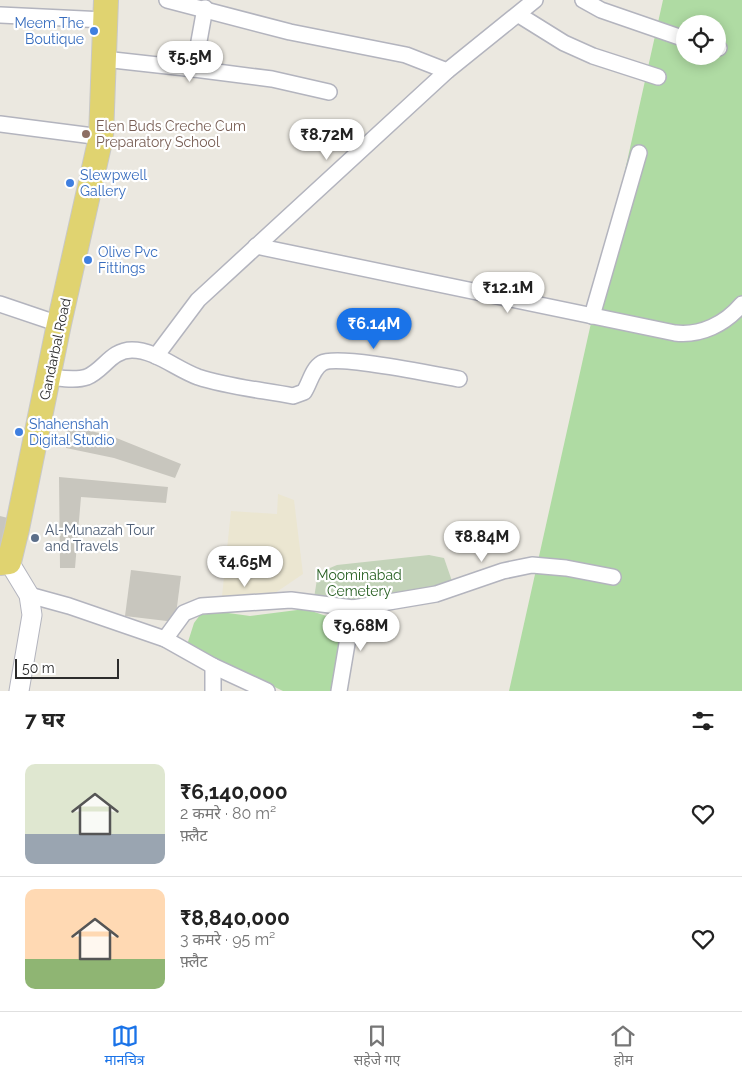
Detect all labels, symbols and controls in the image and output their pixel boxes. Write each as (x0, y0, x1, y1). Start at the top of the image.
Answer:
place label: Meem The Boutique (14, 15, 84, 47)
map controls (676, 15, 726, 65)
button: locate (676, 15, 726, 65)
marker: Meem The Boutique (88, 25, 100, 37)
pin: ₹5.5M (155, 41, 225, 83)
text: ₹5.5M (168, 47, 212, 66)
place label: Elen Buds Creche Cum Preparatory School (96, 118, 246, 150)
pin: ₹8.72M (286, 119, 368, 161)
text: ₹8.72M (300, 125, 354, 144)
marker: Elen Buds Creche Cum Preparatory School (80, 128, 92, 140)
place label: Slewpwell Gallery (80, 167, 147, 199)
marker: Slewpwell Gallery (64, 177, 76, 189)
place label: Olive Pvc Fittings (98, 244, 158, 276)
marker: Olive Pvc Fittings (82, 254, 94, 266)
pin: ₹12.1M (467, 272, 549, 314)
text: ₹12.1M (483, 278, 533, 297)
street label: Gandarbal Road (36, 297, 74, 401)
pin: ₹6.14M (333, 308, 415, 350)
text: ₹6.14M (348, 314, 400, 333)
place label: Shahenshah Digital Studio (29, 416, 115, 448)
marker: Shahenshah Digital Studio (13, 426, 25, 438)
pin: ₹8.84M (441, 520, 523, 563)
place label: Al-Munazah Tour and Travels (45, 522, 155, 554)
text: ₹8.84M (455, 527, 509, 546)
marker: Al-Munazah Tour and Travels (29, 532, 41, 544)
pin: ₹4.65M (204, 546, 286, 588)
text: ₹4.65M (218, 552, 272, 571)
park label: Moominabad Cemetery (316, 567, 402, 599)
pin: ₹9.68M (320, 610, 402, 652)
text: ₹9.68M (334, 616, 388, 635)
scale bar (15, 656, 119, 679)
text: 50 m (22, 660, 55, 676)
text: 7 घर (25, 707, 65, 732)
icon: filters (689, 707, 717, 735)
text: ₹6,140,000 (180, 779, 288, 804)
icon: home (65, 784, 125, 844)
icon: heart (689, 800, 717, 828)
text: 2 कमरे · 80 m² (180, 804, 276, 823)
text: फ़्लैट (180, 826, 208, 845)
text: ₹8,840,000 (180, 905, 290, 930)
icon: home (65, 909, 125, 969)
icon: heart (689, 925, 717, 953)
text: 3 कमरे · 95 m² (180, 930, 275, 949)
text: फ़्लैट (180, 952, 208, 971)
tab: मानचित्र (105, 1022, 145, 1071)
tab: सहेजे गए (354, 1022, 400, 1071)
tab: होम (609, 1022, 637, 1071)

